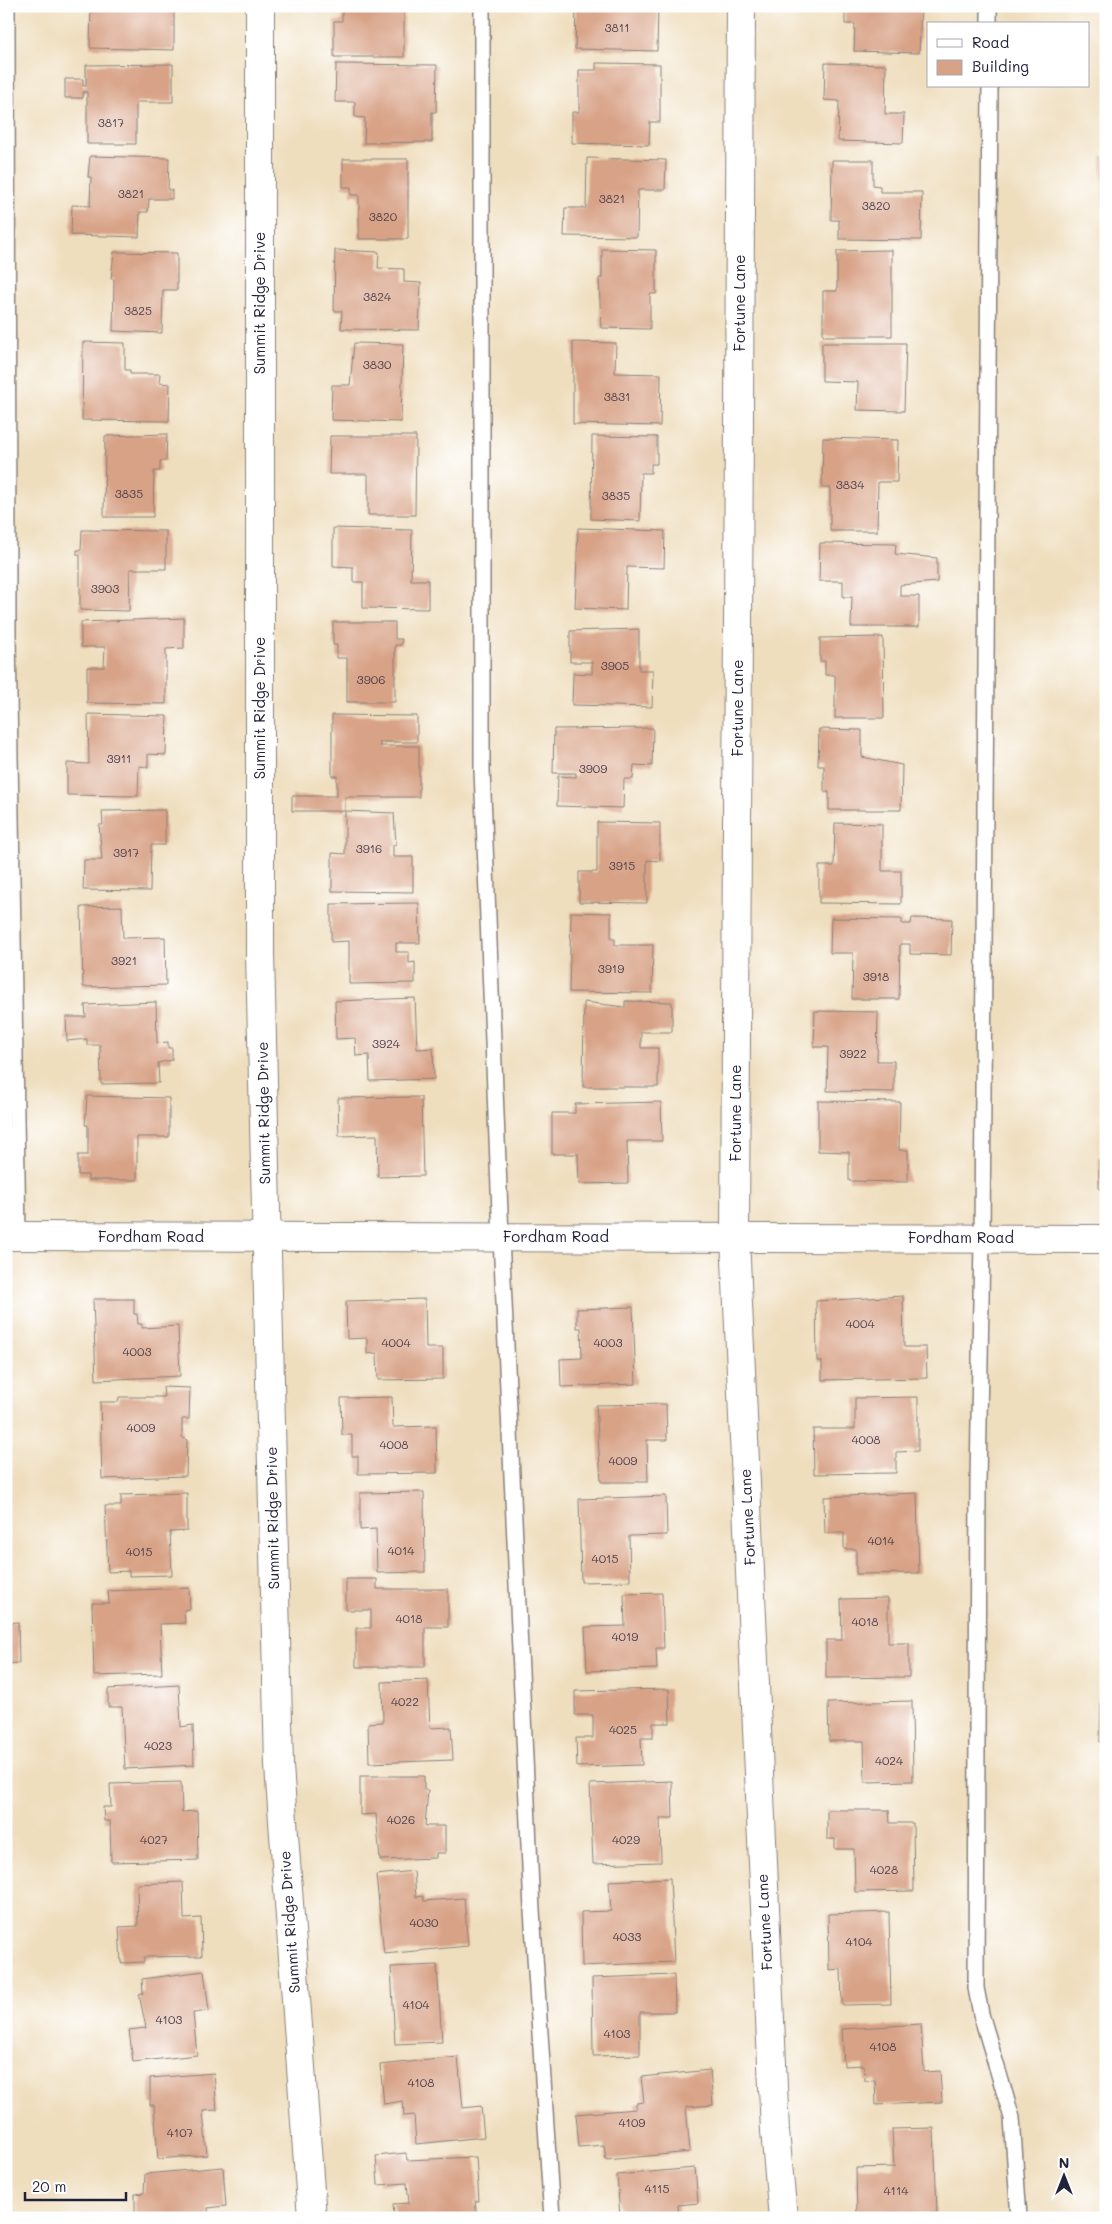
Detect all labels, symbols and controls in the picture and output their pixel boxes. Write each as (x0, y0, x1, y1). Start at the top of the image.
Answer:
house number: 3811 (604, 19, 630, 35)
legend (927, 22, 1090, 88)
text: Road (972, 32, 1009, 52)
text: Building (972, 56, 1029, 76)
house number: 3817 (98, 114, 124, 130)
house number: 3821 (118, 185, 144, 201)
house number: 3821 (599, 190, 625, 206)
house number: 3820 (862, 197, 891, 213)
house number: 3820 (369, 208, 398, 224)
street label: Summit Ridge Drive (249, 232, 269, 374)
street label: Fortune Lane (729, 255, 749, 351)
house number: 3824 (363, 288, 391, 304)
house number: 3825 (124, 302, 152, 318)
house number: 3830 (363, 356, 392, 372)
house number: 3831 (604, 388, 630, 404)
house number: 3834 (836, 476, 864, 492)
house number: 3835 (115, 485, 143, 501)
house number: 3835 (602, 487, 630, 503)
house number: 3903 (91, 580, 119, 596)
street label: Summit Ridge Drive (249, 637, 269, 779)
house number: 3905 (601, 657, 629, 673)
street label: Fortune Lane (727, 660, 747, 756)
house number: 3906 (357, 671, 385, 687)
house number: 3911 (107, 750, 131, 766)
house number: 3909 (579, 760, 607, 776)
house number: 3916 (356, 840, 382, 856)
house number: 3917 (113, 844, 139, 860)
house number: 3915 (609, 857, 635, 873)
house number: 3921 (111, 952, 137, 968)
house number: 3919 (598, 960, 624, 976)
house number: 3918 (863, 968, 889, 984)
house number: 3924 (372, 1035, 400, 1051)
street label: Summit Ridge Drive (252, 1042, 274, 1185)
house number: 3922 (839, 1045, 867, 1061)
street label: Fortune Lane (725, 1065, 745, 1161)
street label: Fordham Road (98, 1226, 204, 1246)
street label: Fordham Road (503, 1226, 609, 1246)
street label: Fordham Road (908, 1227, 1014, 1247)
house number: 4004 (846, 1315, 874, 1331)
house number: 4004 (382, 1334, 410, 1350)
house number: 4003 (594, 1334, 622, 1350)
house number: 4003 (123, 1343, 151, 1359)
house number: 4009 (127, 1419, 155, 1435)
house number: 4008 (851, 1431, 881, 1447)
house number: 4008 (379, 1436, 409, 1452)
street label: Summit Ridge Drive (261, 1447, 283, 1590)
house number: 4009 (609, 1452, 637, 1468)
street label: Fortune Lane (734, 1468, 760, 1566)
house number: 4014 (868, 1532, 894, 1548)
house number: 4014 (388, 1542, 414, 1558)
house number: 4015 (126, 1543, 152, 1559)
house number: 4015 (592, 1550, 618, 1566)
house number: 4018 (395, 1610, 423, 1626)
house number: 4018 (851, 1613, 879, 1629)
house number: 4019 (612, 1628, 638, 1644)
house number: 4022 (391, 1693, 419, 1709)
house number: 4025 (609, 1721, 637, 1737)
house number: 4023 (144, 1737, 172, 1753)
house number: 4024 (875, 1752, 903, 1768)
house number: 4026 (387, 1811, 415, 1827)
house number: 4027 (140, 1831, 168, 1847)
house number: 4029 (612, 1831, 640, 1847)
street label: Summit Ridge Drive (274, 1850, 304, 1994)
house number: 4028 (870, 1861, 898, 1877)
street label: Fortune Lane (751, 1873, 777, 1971)
house number: 4030 (410, 1914, 439, 1930)
house number: 4033 (613, 1928, 641, 1944)
house number: 4104 (846, 1933, 872, 1949)
house number: 4104 (403, 1996, 429, 2012)
house number: 4103 (156, 2011, 182, 2027)
house number: 4103 (604, 2025, 630, 2041)
house number: 4108 (869, 2038, 897, 2054)
house number: 4108 (407, 2074, 435, 2090)
house number: 4109 (619, 2114, 645, 2130)
house number: 4107 (167, 2124, 194, 2140)
north arrow (1040, 2152, 1090, 2202)
text: N (1059, 2153, 1069, 2172)
scale bar (25, 2169, 126, 2201)
text: 20 m (32, 2176, 66, 2196)
house number: 4115 (645, 2180, 669, 2196)
house number: 4114 (884, 2182, 908, 2198)

